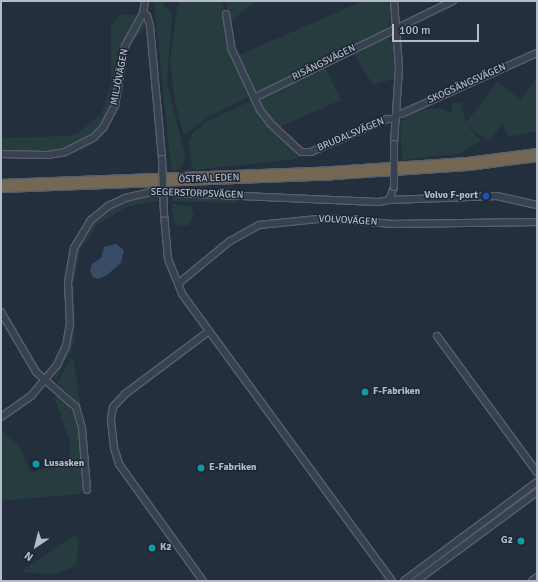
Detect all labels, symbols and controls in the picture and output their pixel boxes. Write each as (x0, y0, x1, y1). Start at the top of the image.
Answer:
scale bar (394, 16, 481, 42)
text: 100 m (399, 23, 431, 38)
street label: RISÄNGSVÄGEN (290, 42, 358, 84)
street label: MILJÖVÄGEN (109, 48, 131, 106)
street label: SKOGSÄNGSVÄGEN (426, 61, 508, 107)
street label: BRUDALSVÄGEN (316, 116, 386, 154)
street label: ÖSTRA LEDEN (178, 172, 240, 186)
street label: SEGERSTORPSVÄGEN (150, 186, 244, 202)
place label: Volvo F-port (424, 190, 478, 202)
marker: Volvo F-port (481, 191, 491, 201)
street label: VOLVOVÄGEN (318, 213, 378, 229)
place label: F-Fabriken (373, 386, 420, 398)
marker: F-Fabriken (360, 387, 370, 397)
place label: Lusasken (44, 458, 84, 470)
marker: Lusasken (31, 459, 41, 469)
place label: E-Fabriken (209, 462, 257, 474)
marker: E-Fabriken (196, 463, 206, 473)
north arrow (16, 526, 56, 566)
place label: G2 (501, 535, 513, 547)
marker: G2 (516, 536, 526, 546)
place label: K2 (160, 542, 172, 554)
marker: K2 (147, 543, 157, 553)
text: N (22, 549, 36, 564)

